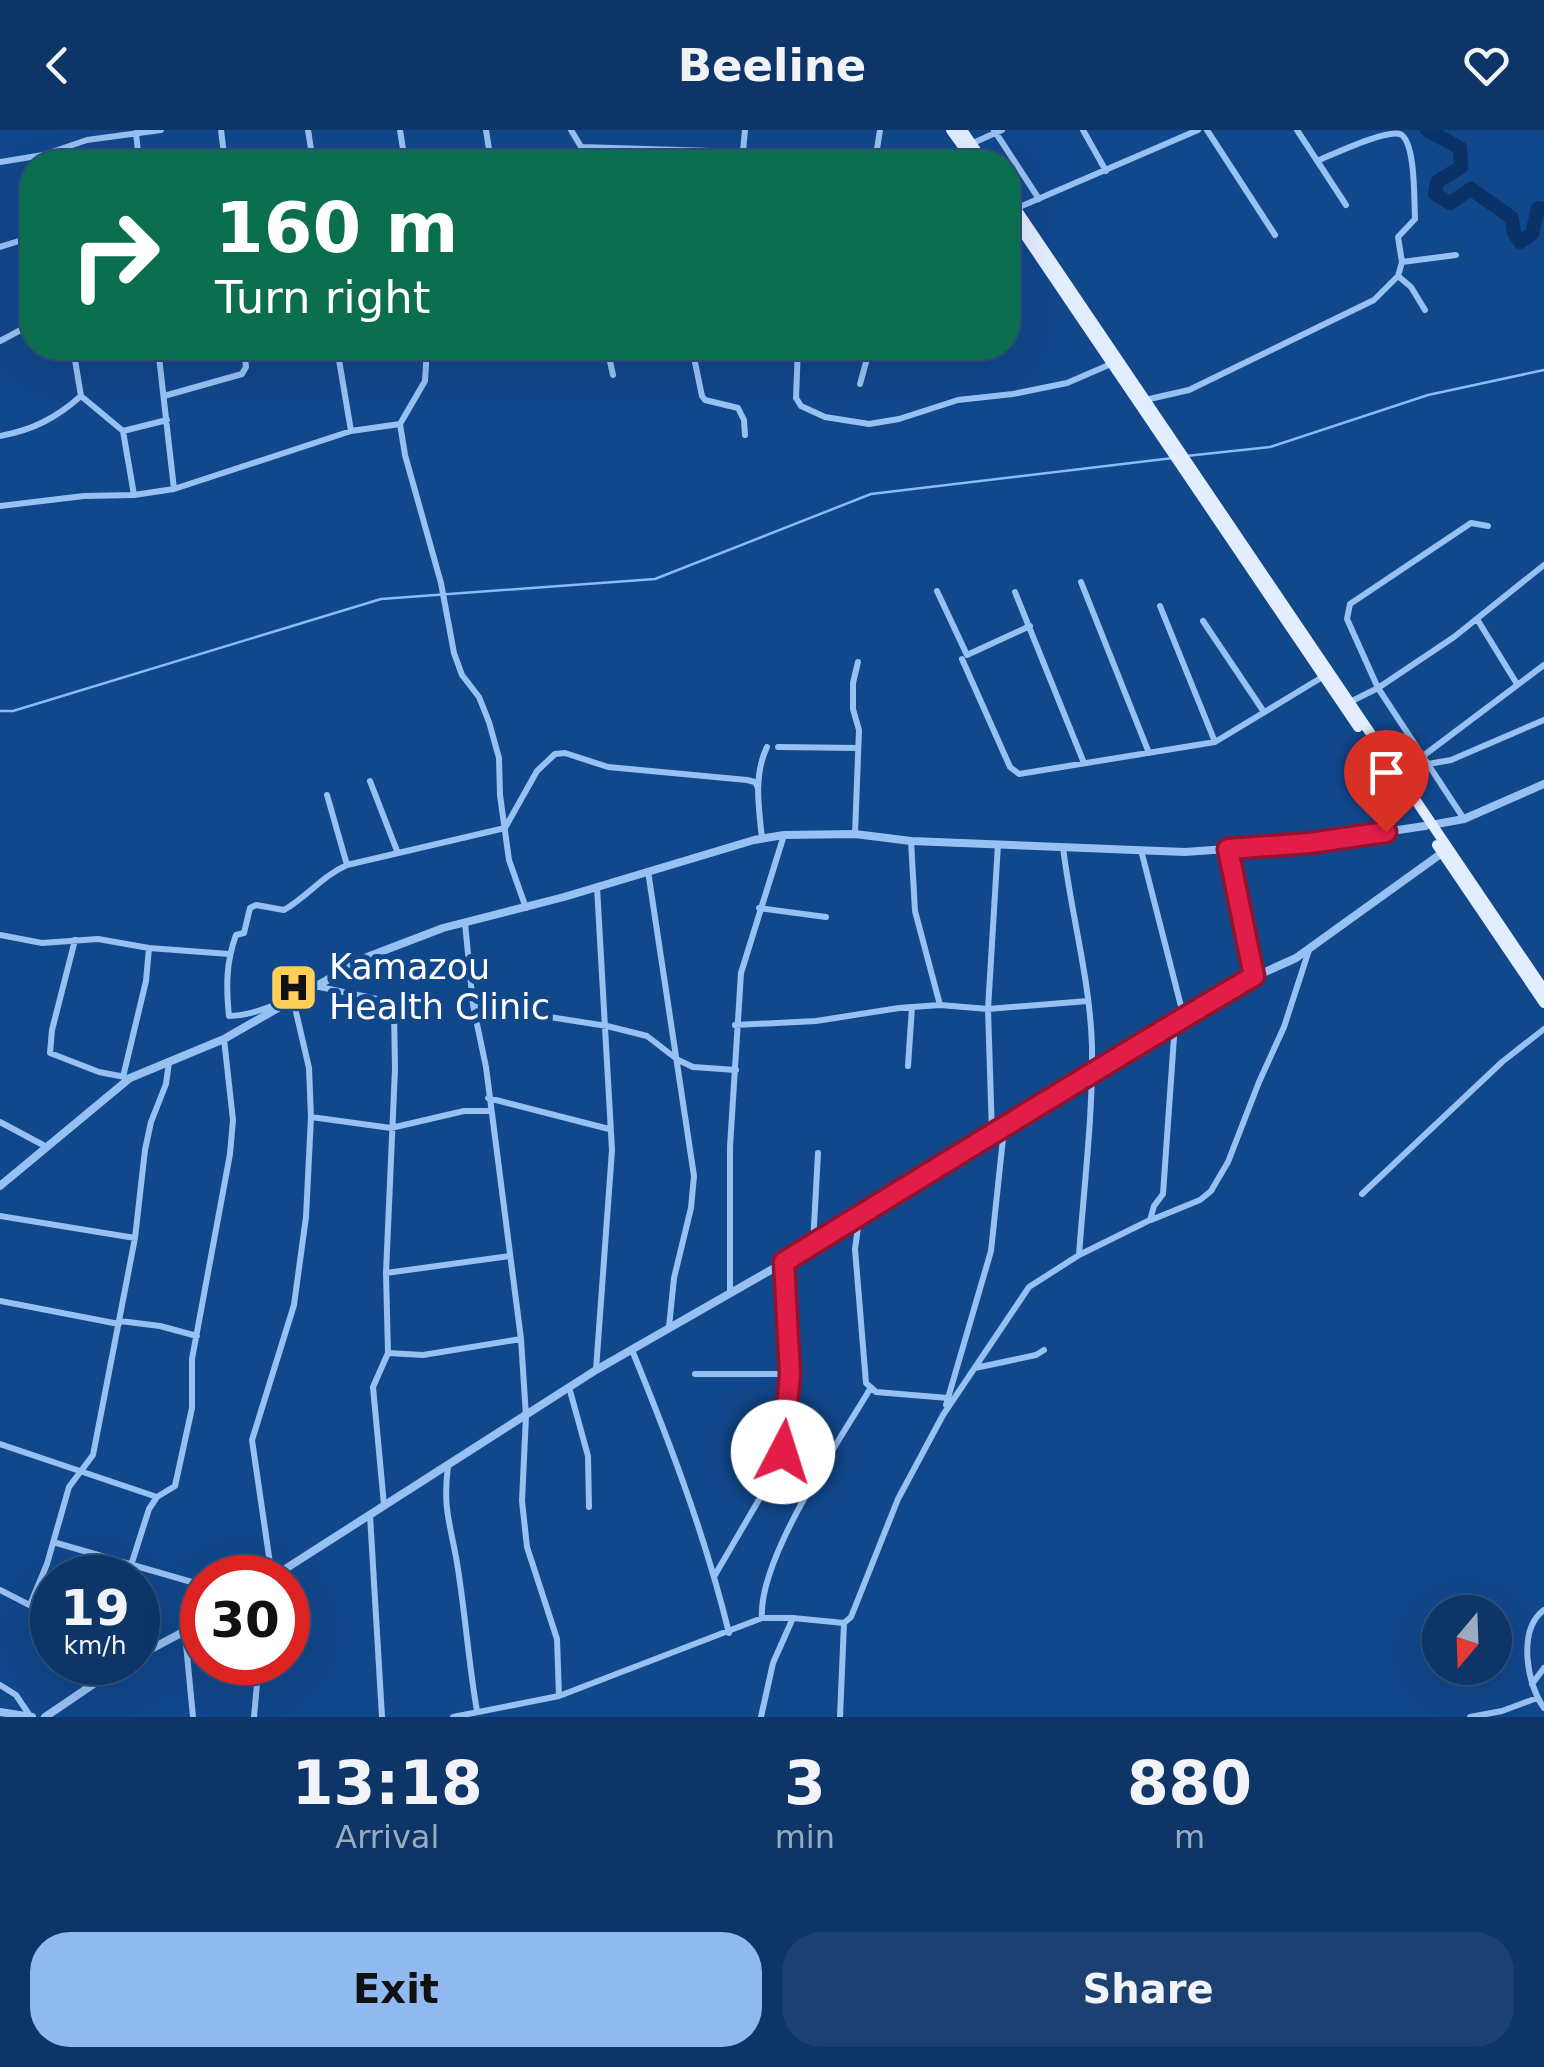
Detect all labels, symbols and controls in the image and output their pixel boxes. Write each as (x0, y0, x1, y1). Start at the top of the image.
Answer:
icon: back (30, 38, 85, 93)
icon: heart (1459, 38, 1514, 93)
text: Beeline (678, 39, 866, 92)
text: 160 m (215, 187, 458, 269)
icon: right (50, 190, 180, 320)
text: Turn right (215, 271, 430, 324)
pin (1344, 730, 1429, 833)
icon: arrive (1359, 745, 1414, 800)
place label: Kamazou Health Clinic (329, 947, 550, 1027)
hospital icon: Kamazou Health Clinic (268, 961, 320, 1013)
position arrow (731, 1400, 835, 1504)
speed limit sign: 30 (180, 1555, 310, 1685)
text: 19 (60, 1579, 130, 1637)
north arrow (1422, 1595, 1512, 1685)
map controls (1422, 1595, 1512, 1685)
text: km/h (63, 1631, 127, 1660)
text: 13:18 (292, 1748, 483, 1818)
text: 3 (784, 1748, 826, 1818)
text: 880 (1127, 1748, 1252, 1818)
text: Arrival (335, 1818, 439, 1856)
text: min (775, 1818, 835, 1856)
text: m (1174, 1818, 1205, 1856)
button: Exit (30, 1932, 762, 2047)
button: Share (782, 1932, 1514, 2047)

